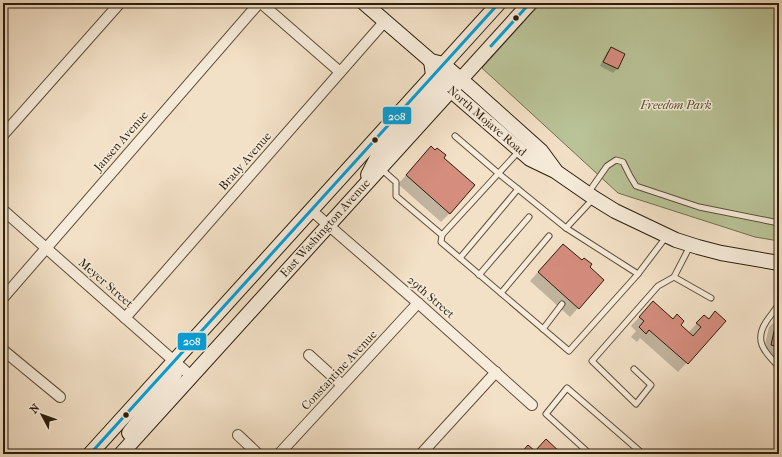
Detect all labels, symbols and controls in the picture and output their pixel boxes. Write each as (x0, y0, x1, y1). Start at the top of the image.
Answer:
unlabelled marker (511, 13, 521, 23)
street label: North Mojave Road (445, 83, 530, 159)
park label: Freedom Park (639, 98, 712, 112)
line badge: 208 (382, 106, 412, 125)
street label: Jansen Avenue (90, 108, 151, 175)
text: 208 (388, 110, 406, 123)
street label: Brady Avenue (216, 129, 274, 193)
unlabelled marker (370, 135, 380, 145)
street label: East Washington Avenue (277, 176, 373, 280)
street label: Meyer Street (76, 255, 137, 311)
street label: 29th Street (405, 273, 458, 322)
street label: Constantine Avenue (298, 327, 380, 413)
line badge: 208 (177, 332, 207, 351)
text: 208 (183, 335, 201, 348)
north arrow (22, 395, 62, 435)
text: N (27, 401, 43, 416)
unlabelled marker (121, 410, 131, 420)

